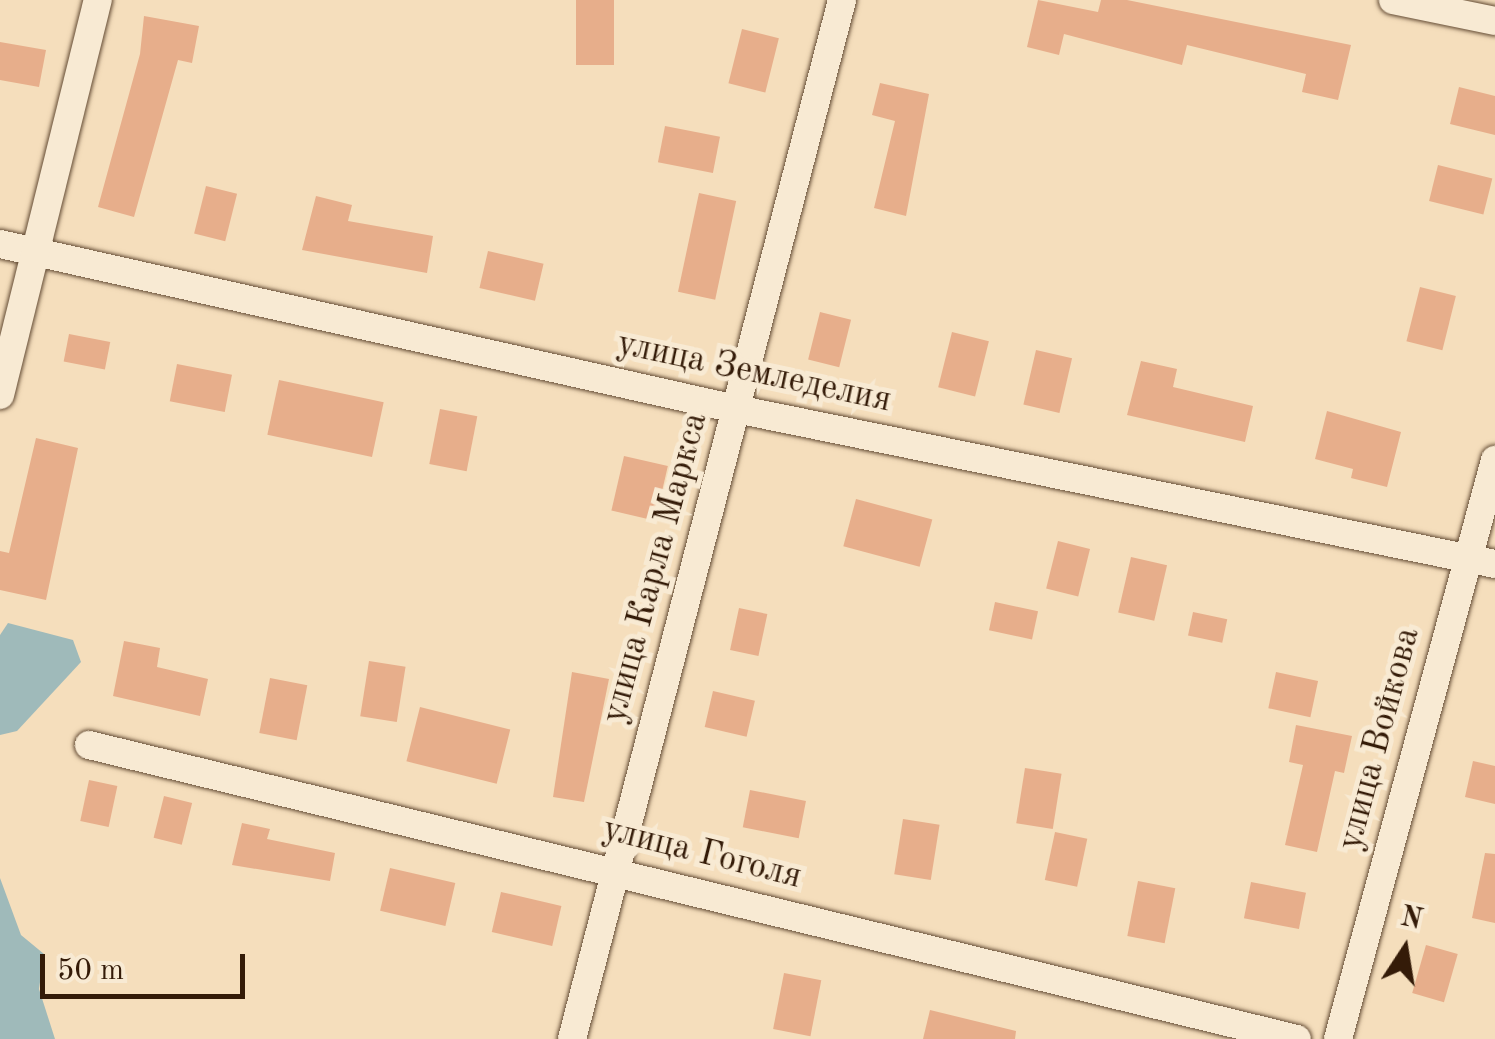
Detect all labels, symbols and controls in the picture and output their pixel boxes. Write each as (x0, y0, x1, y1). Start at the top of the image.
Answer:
street label: улица Земледелия (613, 323, 895, 423)
street label: улица Карла Маркса (594, 408, 718, 728)
street label: улица Войкова (1330, 623, 1430, 855)
street label: улица Гоголя (598, 809, 806, 899)
north arrow (1355, 899, 1455, 999)
text: N (1398, 904, 1425, 936)
scale bar (45, 934, 250, 996)
text: 50 m (57, 956, 124, 986)

